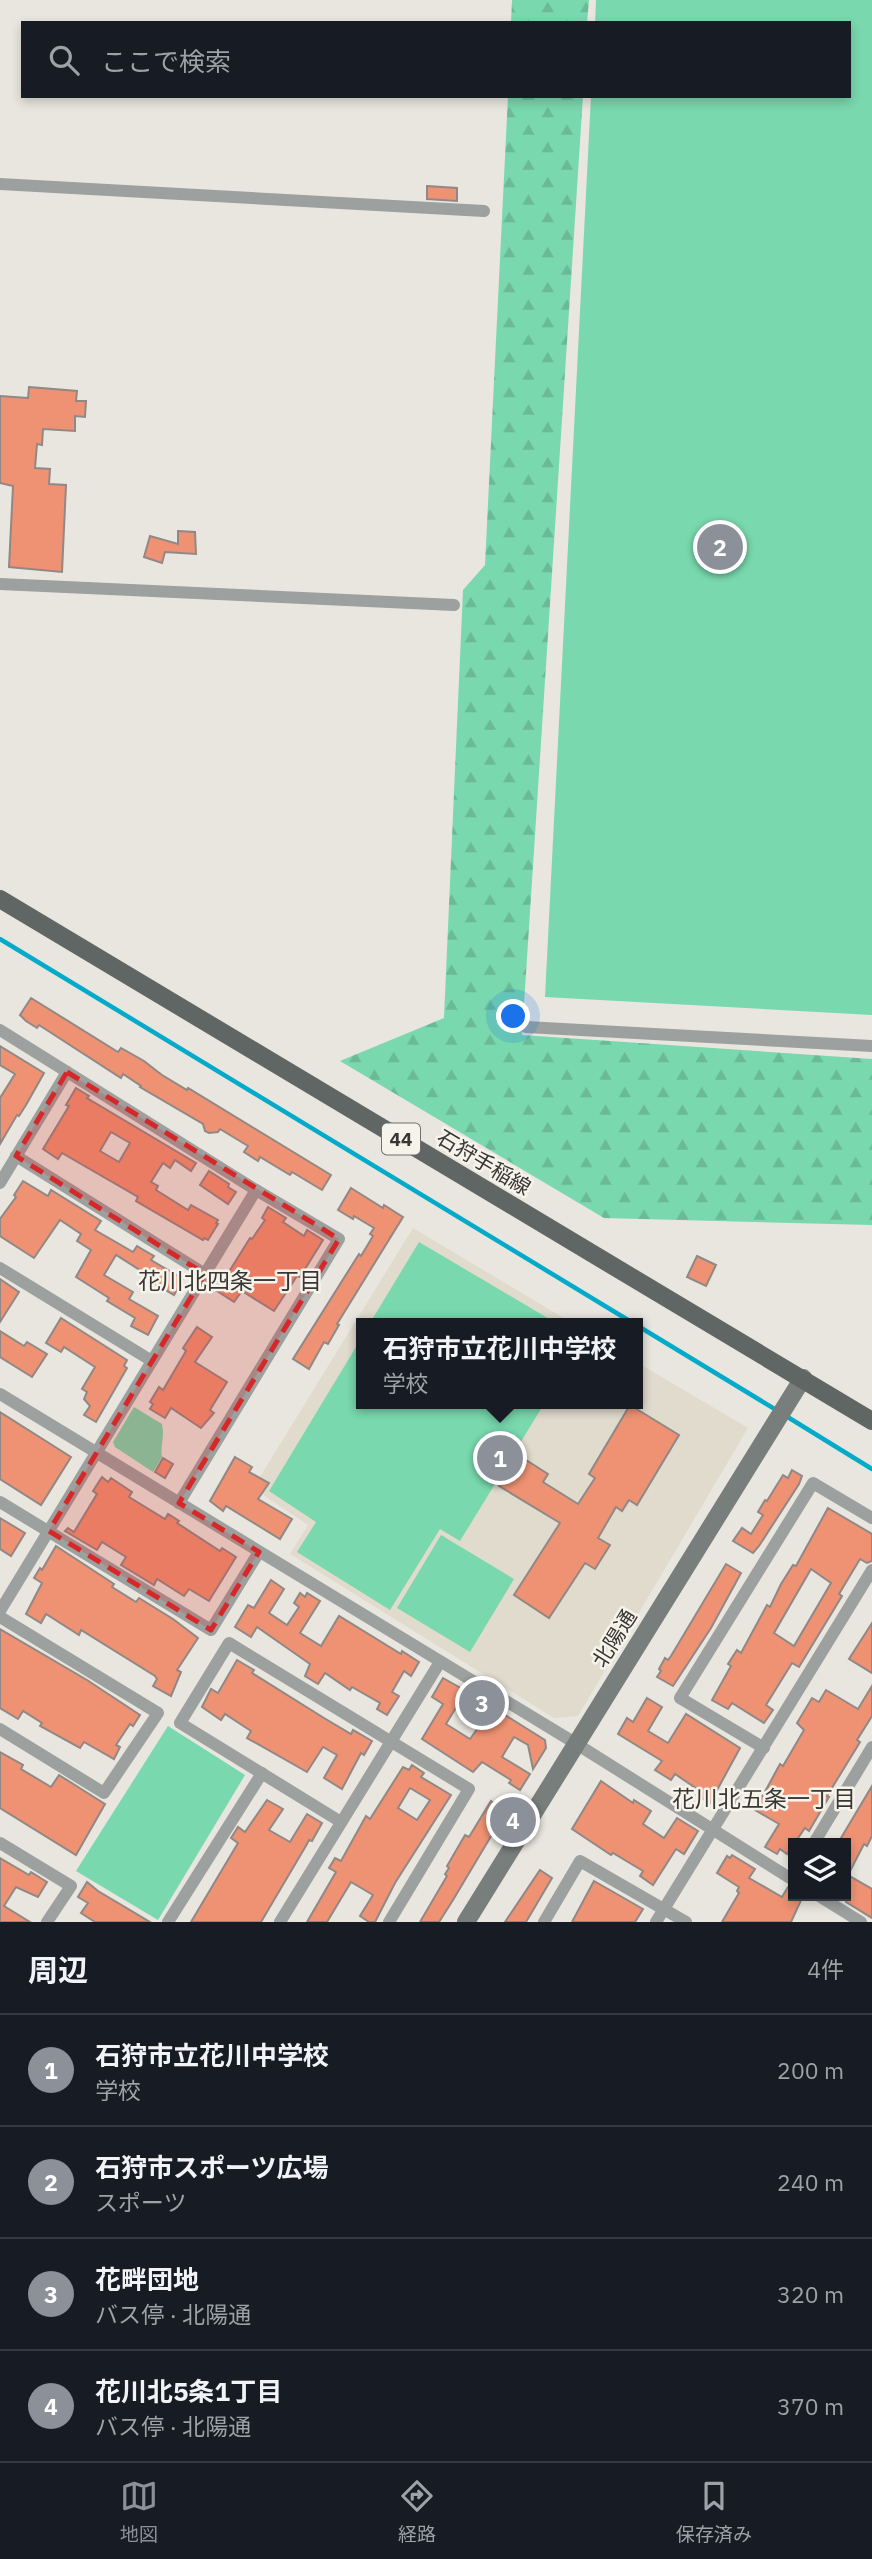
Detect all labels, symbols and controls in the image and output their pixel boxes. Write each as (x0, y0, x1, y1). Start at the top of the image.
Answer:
search box (21, 21, 851, 98)
icon: search (45, 41, 83, 79)
text: ここで検索 (101, 44, 231, 78)
pin: 2 (697, 521, 743, 573)
your location (496, 999, 530, 1033)
street label: 石狩手稲線 (432, 1123, 536, 1201)
road number: 44 (382, 1124, 420, 1154)
district label: 花川北四条一丁目 (138, 1265, 322, 1295)
popup (356, 1318, 643, 1409)
text: 石狩市立花川中学校 (382, 1331, 617, 1365)
text: 学校 (382, 1368, 428, 1398)
pin: 1 (477, 1432, 523, 1484)
street label: 北陽通 (585, 1604, 643, 1672)
pin: 3 (459, 1677, 505, 1729)
district label: 花川北五条一丁目 (672, 1783, 856, 1813)
pin: 4 (490, 1794, 536, 1846)
map controls (788, 1838, 851, 1901)
button: layers (788, 1838, 851, 1901)
text: 周辺 (28, 1950, 88, 1989)
text: 4件 (807, 1954, 844, 1984)
text: 石狩市立花川中学校 (95, 2038, 329, 2072)
text: 1 (44, 2055, 58, 2085)
text: 200 m (777, 2055, 844, 2085)
text: 学校 (95, 2075, 141, 2105)
text: 石狩市スポーツ広場 (95, 2150, 328, 2184)
text: 2 (44, 2167, 58, 2197)
text: 240 m (777, 2167, 844, 2197)
text: スポーツ (95, 2187, 187, 2217)
text: 花畔団地 (95, 2262, 199, 2296)
text: 3 (44, 2279, 58, 2309)
text: 320 m (777, 2279, 844, 2309)
text: バス停 · 北陽通 (95, 2299, 251, 2329)
text: 花川北5条1丁目 (95, 2374, 282, 2408)
text: 4 (44, 2391, 58, 2421)
text: 370 m (777, 2391, 844, 2421)
text: バス停 · 北陽通 (95, 2411, 251, 2441)
tab: 地図 (120, 2477, 158, 2546)
tab: 経路 (398, 2477, 436, 2546)
tab: 保存済み (676, 2477, 752, 2546)

